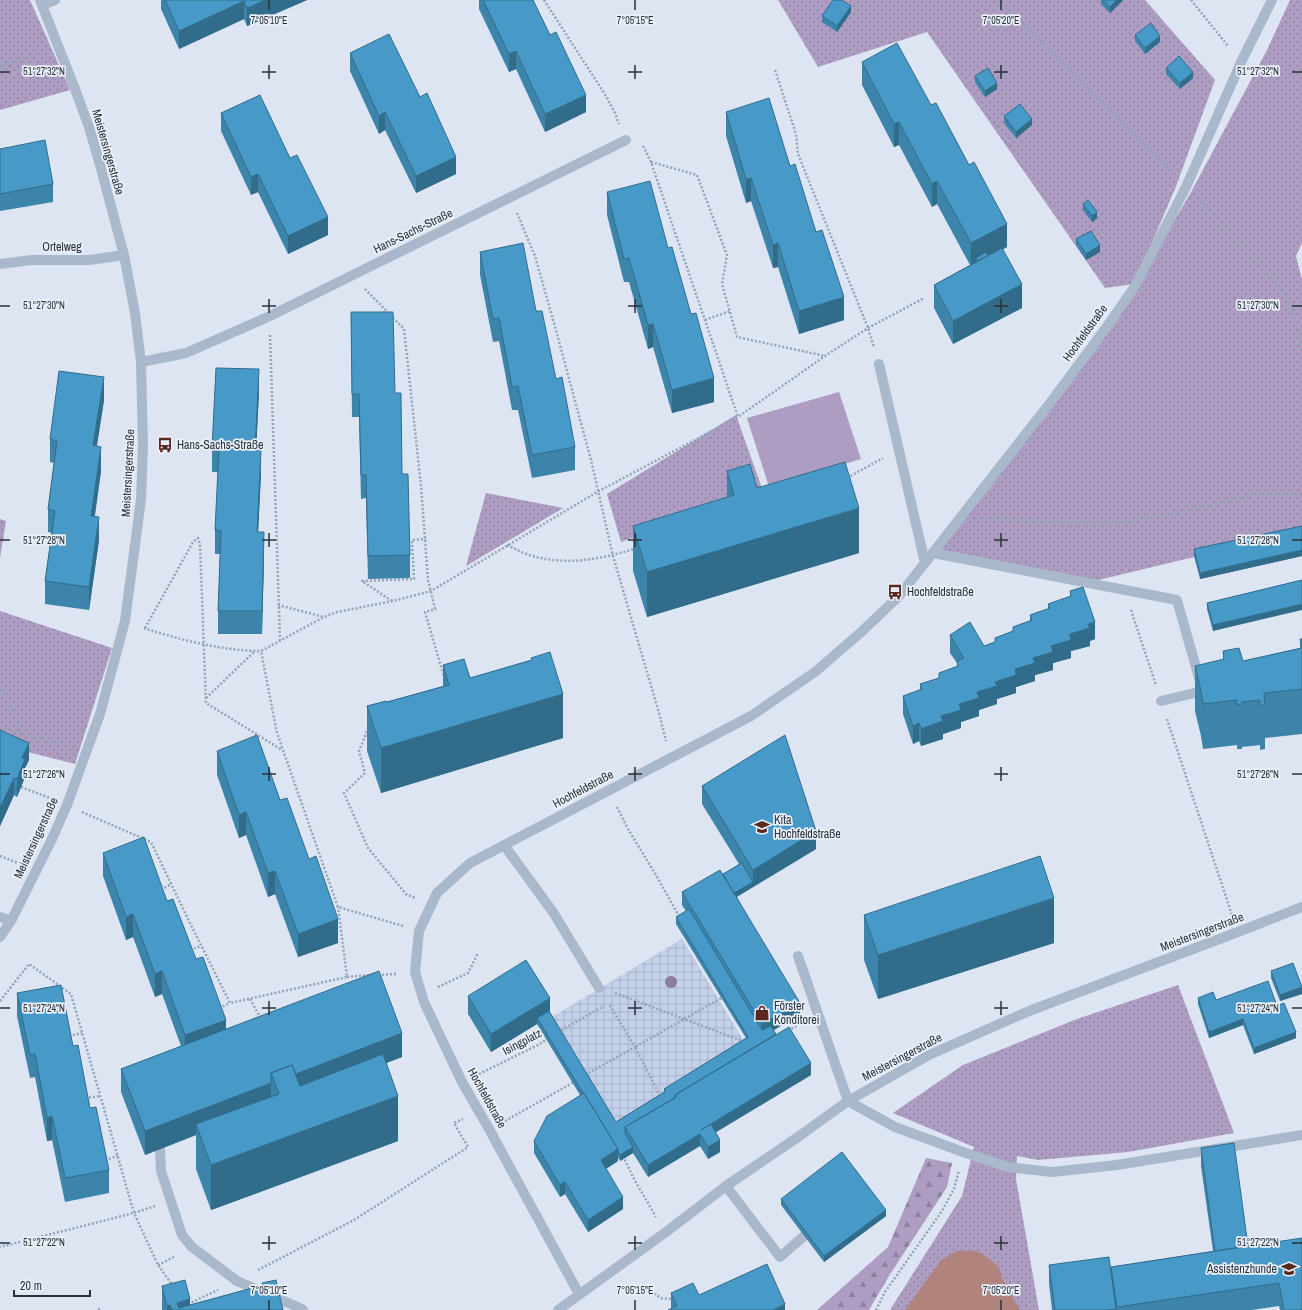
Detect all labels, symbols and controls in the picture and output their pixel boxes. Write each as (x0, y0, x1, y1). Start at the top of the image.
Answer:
text: 7°05'10"E (251, 14, 287, 27)
text: 7°05'15"E (617, 14, 653, 27)
text: 7°05'20"E (983, 14, 1019, 27)
text: 51°27'32"N (23, 65, 65, 78)
text: 51°27'32"N (1237, 65, 1279, 78)
street label: Meistersingerstraße (88, 107, 128, 197)
street label: Hans-Sachs-Straße (371, 205, 455, 257)
street label: Ortelweg (42, 239, 82, 255)
text: 51°27'30"N (23, 299, 65, 312)
text: 51°27'30"N (1237, 299, 1279, 312)
street label: Hochfeldstraße (1059, 301, 1111, 365)
street label: Meistersingerstraße (118, 429, 138, 517)
bus stop icon: Hans-Sachs-Straße (156, 436, 174, 454)
place label: Hans-Sachs-Straße (177, 437, 263, 453)
text: 51°27'28"N (23, 534, 65, 547)
text: 51°27'28"N (1237, 534, 1279, 547)
bus stop icon: Hochfeldstraße (886, 583, 904, 601)
place label: Hochfeldstraße (907, 584, 974, 600)
street label: Hochfeldstraße (550, 766, 616, 812)
text: 51°27'26"N (23, 768, 65, 781)
text: 51°27'26"N (1237, 768, 1279, 781)
street label: Meistersingerstraße (10, 795, 62, 881)
place label: Kita Hochfeldstraße (774, 812, 841, 842)
school or university icon: Kita Hochfeldstraße (753, 818, 771, 836)
street label: Meistersingerstraße (1158, 909, 1246, 955)
place label: Förster Konditorei (774, 998, 819, 1028)
text: 51°27'24"N (23, 1002, 65, 1015)
text: 51°27'24"N (1237, 1002, 1279, 1015)
shop icon: Förster Konditorei (753, 1004, 771, 1022)
street label: Isingplatz (500, 1025, 544, 1059)
street label: Meistersingerstraße (859, 1029, 945, 1085)
street label: Hochfeldstraße (464, 1065, 510, 1131)
text: 51°27'22"N (23, 1236, 65, 1249)
text: 51°27'22"N (1237, 1236, 1279, 1249)
school or university icon: Assistenzhunde (1280, 1260, 1298, 1278)
place label: Assistenzhunde (1206, 1261, 1277, 1277)
scale bar (14, 1272, 90, 1298)
text: 20 m (20, 1278, 42, 1294)
text: 7°05'10"E (251, 1284, 287, 1297)
text: 7°05'15"E (617, 1284, 653, 1297)
text: 7°05'20"E (983, 1284, 1019, 1297)

